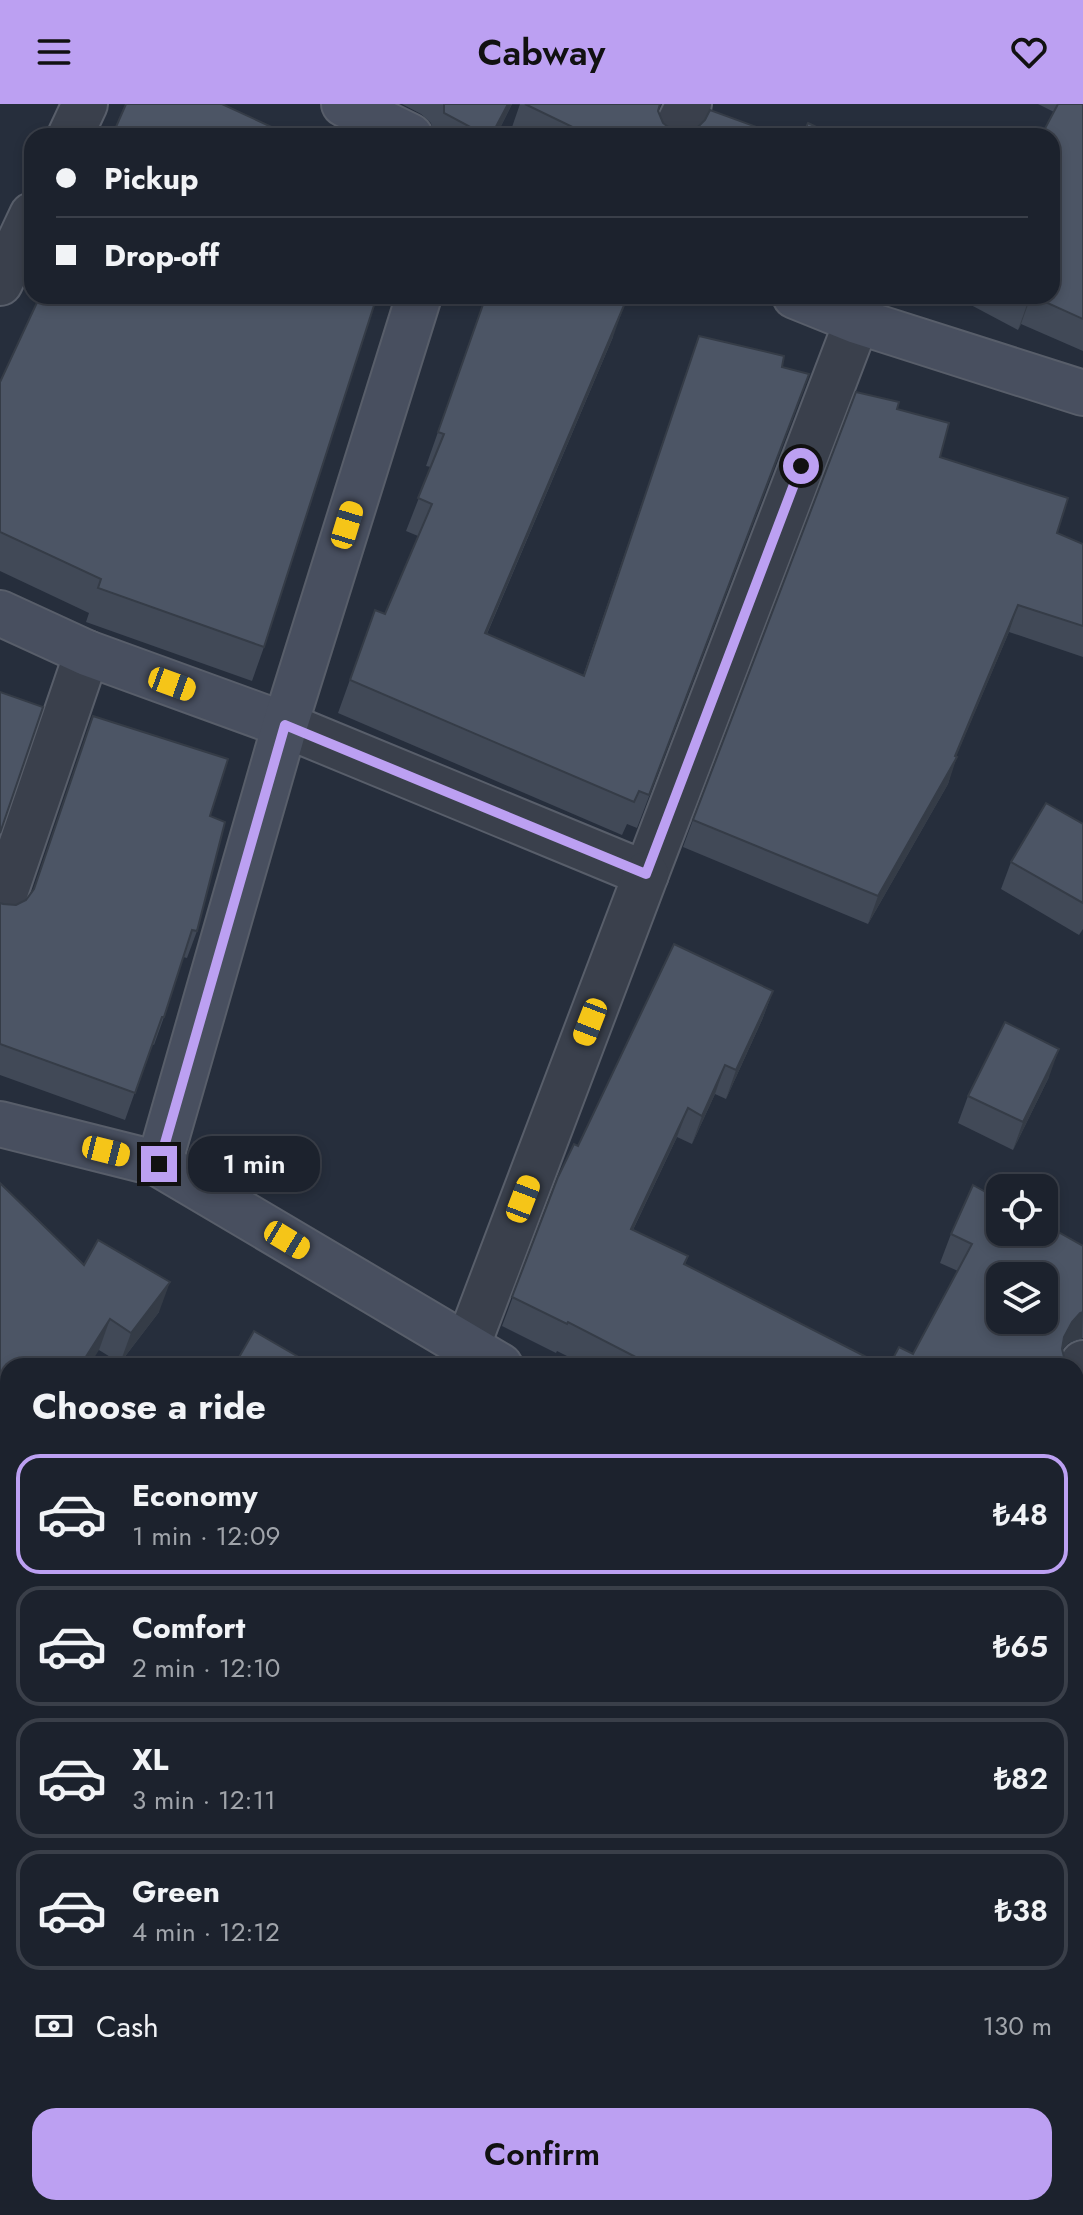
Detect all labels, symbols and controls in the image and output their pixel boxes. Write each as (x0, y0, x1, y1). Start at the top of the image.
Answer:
text: Cabway (478, 26, 605, 78)
icon: menu (32, 30, 76, 74)
icon: heart (1007, 30, 1051, 74)
text: Pickup (104, 157, 199, 200)
text: Drop-off (104, 234, 219, 277)
route start (783, 448, 819, 484)
car (329, 499, 365, 551)
car (145, 665, 199, 703)
car (570, 995, 610, 1049)
car (80, 1134, 132, 1168)
callout: 1 min (187, 1136, 319, 1192)
text: 1 min (222, 1145, 286, 1183)
route end (141, 1146, 177, 1182)
car (503, 1172, 543, 1226)
map controls (986, 1174, 1058, 1334)
button: locate (986, 1174, 1058, 1246)
car (260, 1217, 314, 1263)
button: layers (986, 1262, 1058, 1334)
text: Choose a ride (32, 1380, 266, 1432)
text: Economy (132, 1474, 258, 1517)
icon: car (36, 1478, 108, 1550)
text: ₺48 (993, 1493, 1048, 1536)
text: 1 min · 12:09 (132, 1517, 280, 1555)
text: Comfort (132, 1606, 245, 1649)
icon: car (36, 1610, 108, 1682)
text: ₺65 (993, 1625, 1048, 1668)
text: 2 min · 12:10 (132, 1649, 280, 1687)
text: XL (132, 1738, 168, 1781)
icon: car (36, 1742, 108, 1814)
text: ₺82 (994, 1757, 1048, 1800)
text: 3 min · 12:11 (132, 1781, 276, 1819)
text: Green (132, 1870, 220, 1913)
icon: car (36, 1874, 108, 1946)
text: ₺38 (995, 1889, 1048, 1932)
text: 4 min · 12:12 (132, 1913, 280, 1951)
icon: cash (32, 2004, 76, 2048)
text: Cash (96, 2005, 159, 2048)
text: 130 m (982, 2007, 1052, 2045)
button: Confirm (32, 2108, 1052, 2200)

